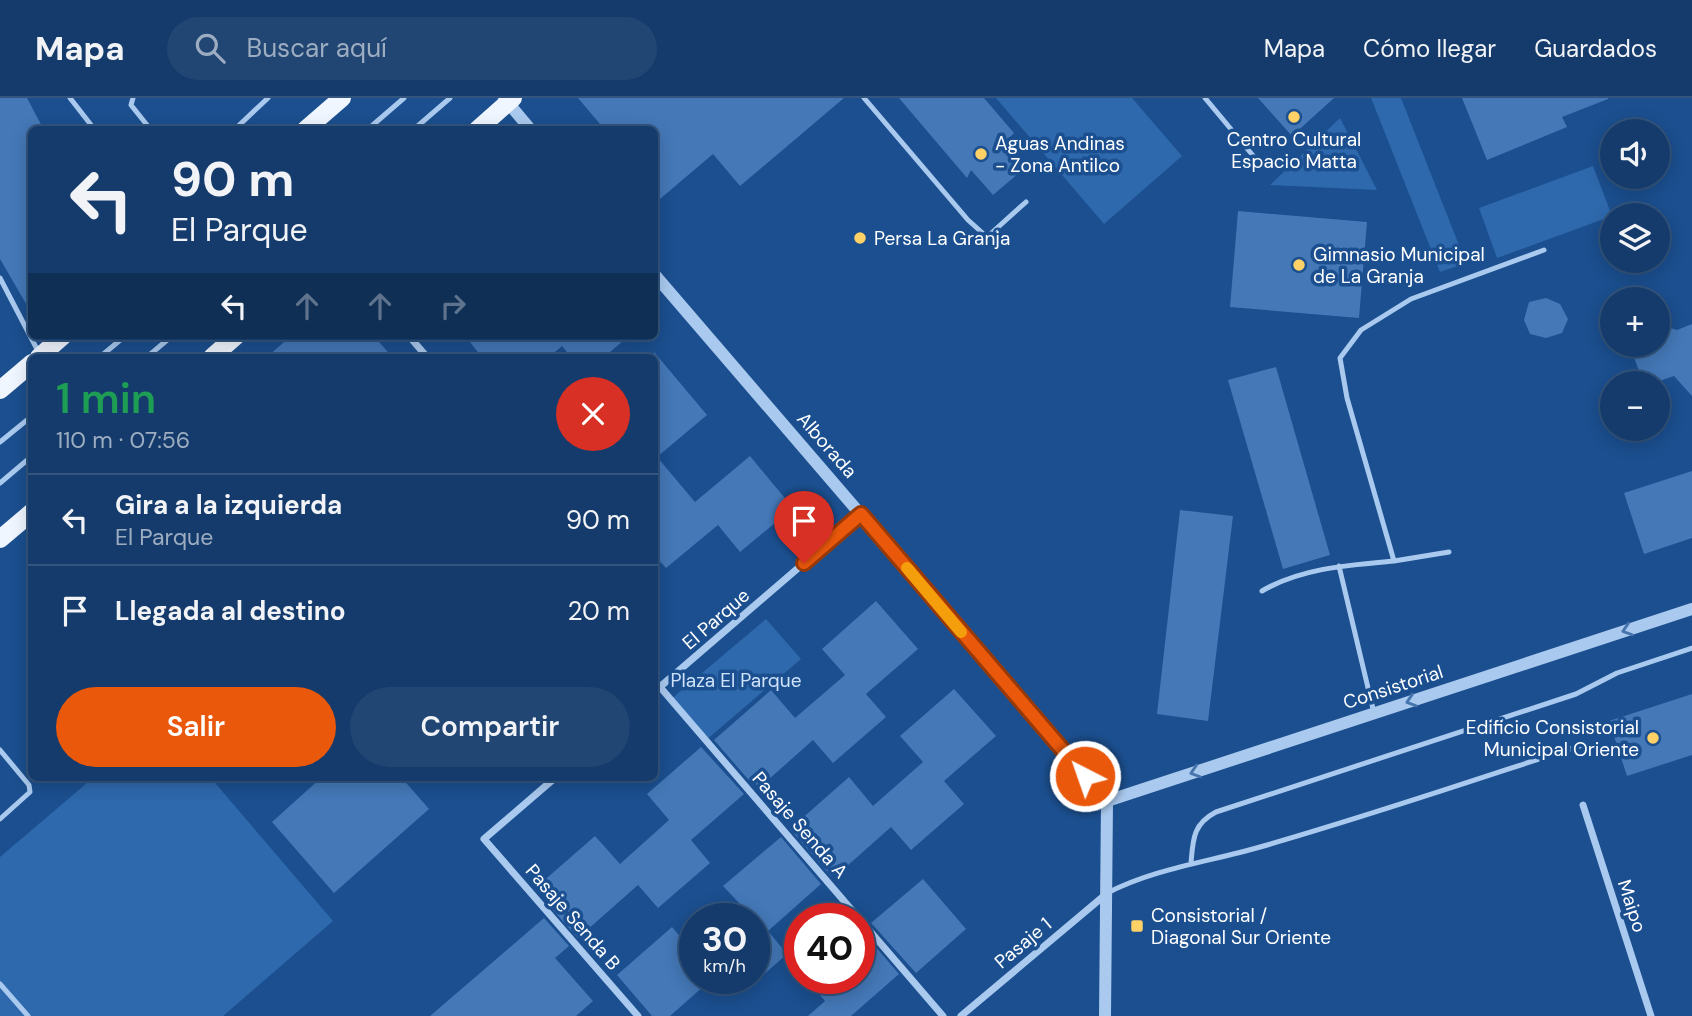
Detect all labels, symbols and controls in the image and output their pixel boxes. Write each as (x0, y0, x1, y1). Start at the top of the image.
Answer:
search box (167, 17, 657, 80)
text: Mapa (35, 27, 125, 70)
icon: search (191, 29, 229, 67)
text: Buscar aquí (247, 31, 387, 65)
text: Mapa (1264, 33, 1325, 64)
text: Cómo llegar (1363, 33, 1496, 64)
text: Guardados (1534, 33, 1657, 64)
marker: Centro Cultural Espacio Matta (1286, 109, 1302, 125)
map controls (1600, 119, 1670, 441)
button: sound (1600, 119, 1670, 189)
place label: Centro Cultural Espacio Matta (1227, 127, 1361, 174)
place label: Aguas Andinas - Zona Antilco (995, 131, 1125, 178)
marker: Aguas Andinas - Zona Antilco (973, 146, 989, 162)
text: 90 m (171, 147, 294, 211)
icon: left (56, 154, 147, 245)
button: layers (1600, 203, 1670, 273)
text: El Parque (171, 209, 308, 251)
place label: Persa La Granja (874, 226, 1010, 251)
marker: Persa La Granja (852, 230, 868, 246)
place label: Gimnasio Municipal de La Granja (1313, 242, 1485, 289)
marker: Gimnasio Municipal de La Granja (1291, 257, 1307, 273)
icon: left (215, 287, 253, 325)
icon: ahead (288, 287, 326, 325)
icon: ahead (361, 287, 399, 325)
icon: right (434, 287, 472, 325)
button: + (1600, 287, 1670, 357)
text: 1 min (56, 371, 156, 426)
button: − (1600, 371, 1670, 441)
button: close (556, 377, 630, 451)
street label: Alborada (791, 407, 863, 483)
text: 110 m · 07:56 (56, 425, 190, 455)
text: Gira a la izquierda (115, 488, 342, 522)
pin (774, 491, 834, 563)
icon: left (56, 501, 94, 539)
icon: arrive (785, 502, 823, 540)
text: 90 m (566, 503, 630, 537)
text: El Parque (115, 522, 213, 552)
street label: El Parque (677, 583, 755, 655)
icon: arrive (56, 592, 94, 630)
text: Llegada al destino (115, 594, 346, 628)
text: 20 m (567, 594, 630, 628)
one-way arrow (1621, 622, 1633, 637)
street label: Consistorial (1340, 659, 1446, 715)
park label: Plaza El Parque (671, 668, 801, 693)
button: Salir (56, 687, 336, 767)
button: Compartir (350, 687, 630, 767)
one-way arrow (1405, 693, 1417, 708)
place label: Edificio Consistorial Municipal Oriente (1466, 715, 1639, 762)
marker: Edificio Consistorial Municipal Oriente (1645, 730, 1661, 746)
position arrow (1048, 739, 1122, 813)
one-way arrow (1189, 764, 1201, 779)
street label: Pasaje Senda A (747, 766, 854, 884)
street label: Pasaje Senda B (520, 859, 626, 975)
street label: Maipo (1612, 876, 1652, 936)
speed limit sign: 40 (784, 903, 875, 994)
place label: Consistorial / Diagonal Sur Oriente (1151, 903, 1331, 950)
street label: Pasaje 1 (989, 912, 1057, 974)
text: 30 (702, 916, 747, 962)
marker: Consistorial / Diagonal Sur Oriente (1129, 918, 1145, 934)
text: km/h (703, 954, 746, 978)

